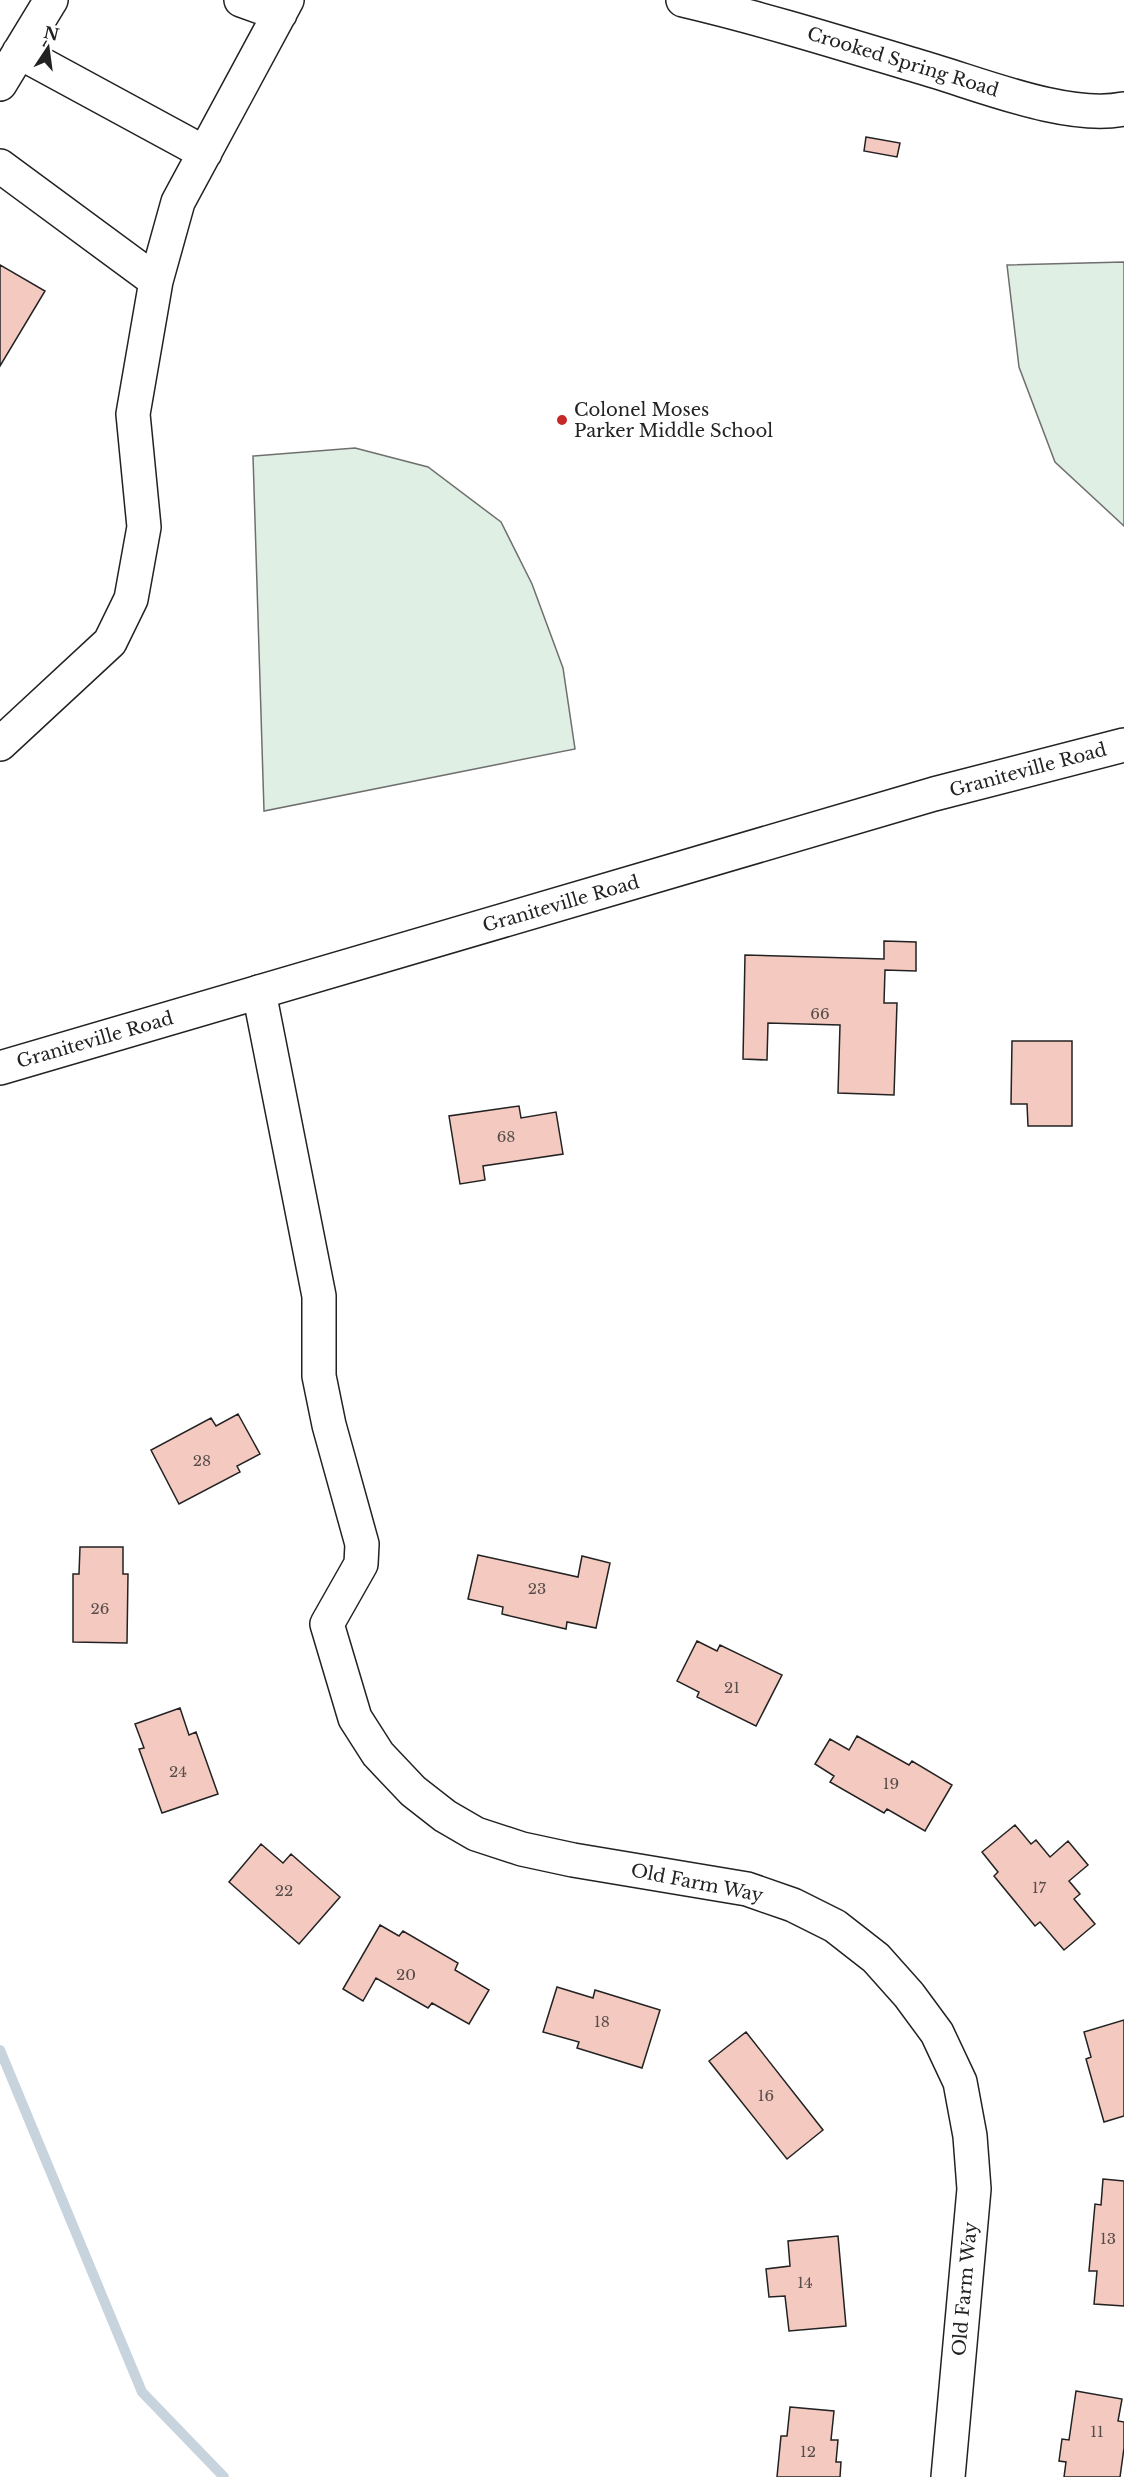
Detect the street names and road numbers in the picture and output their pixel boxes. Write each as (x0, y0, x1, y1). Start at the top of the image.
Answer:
street label: Crooked Spring Road (805, 22, 1001, 102)
street label: Graniteville Road (947, 738, 1109, 802)
street label: Graniteville Road (480, 871, 642, 937)
street label: Graniteville Road (14, 1007, 176, 1073)
street label: Old Farm Way (629, 1859, 766, 1907)
street label: Old Farm Way (948, 2221, 982, 2357)

